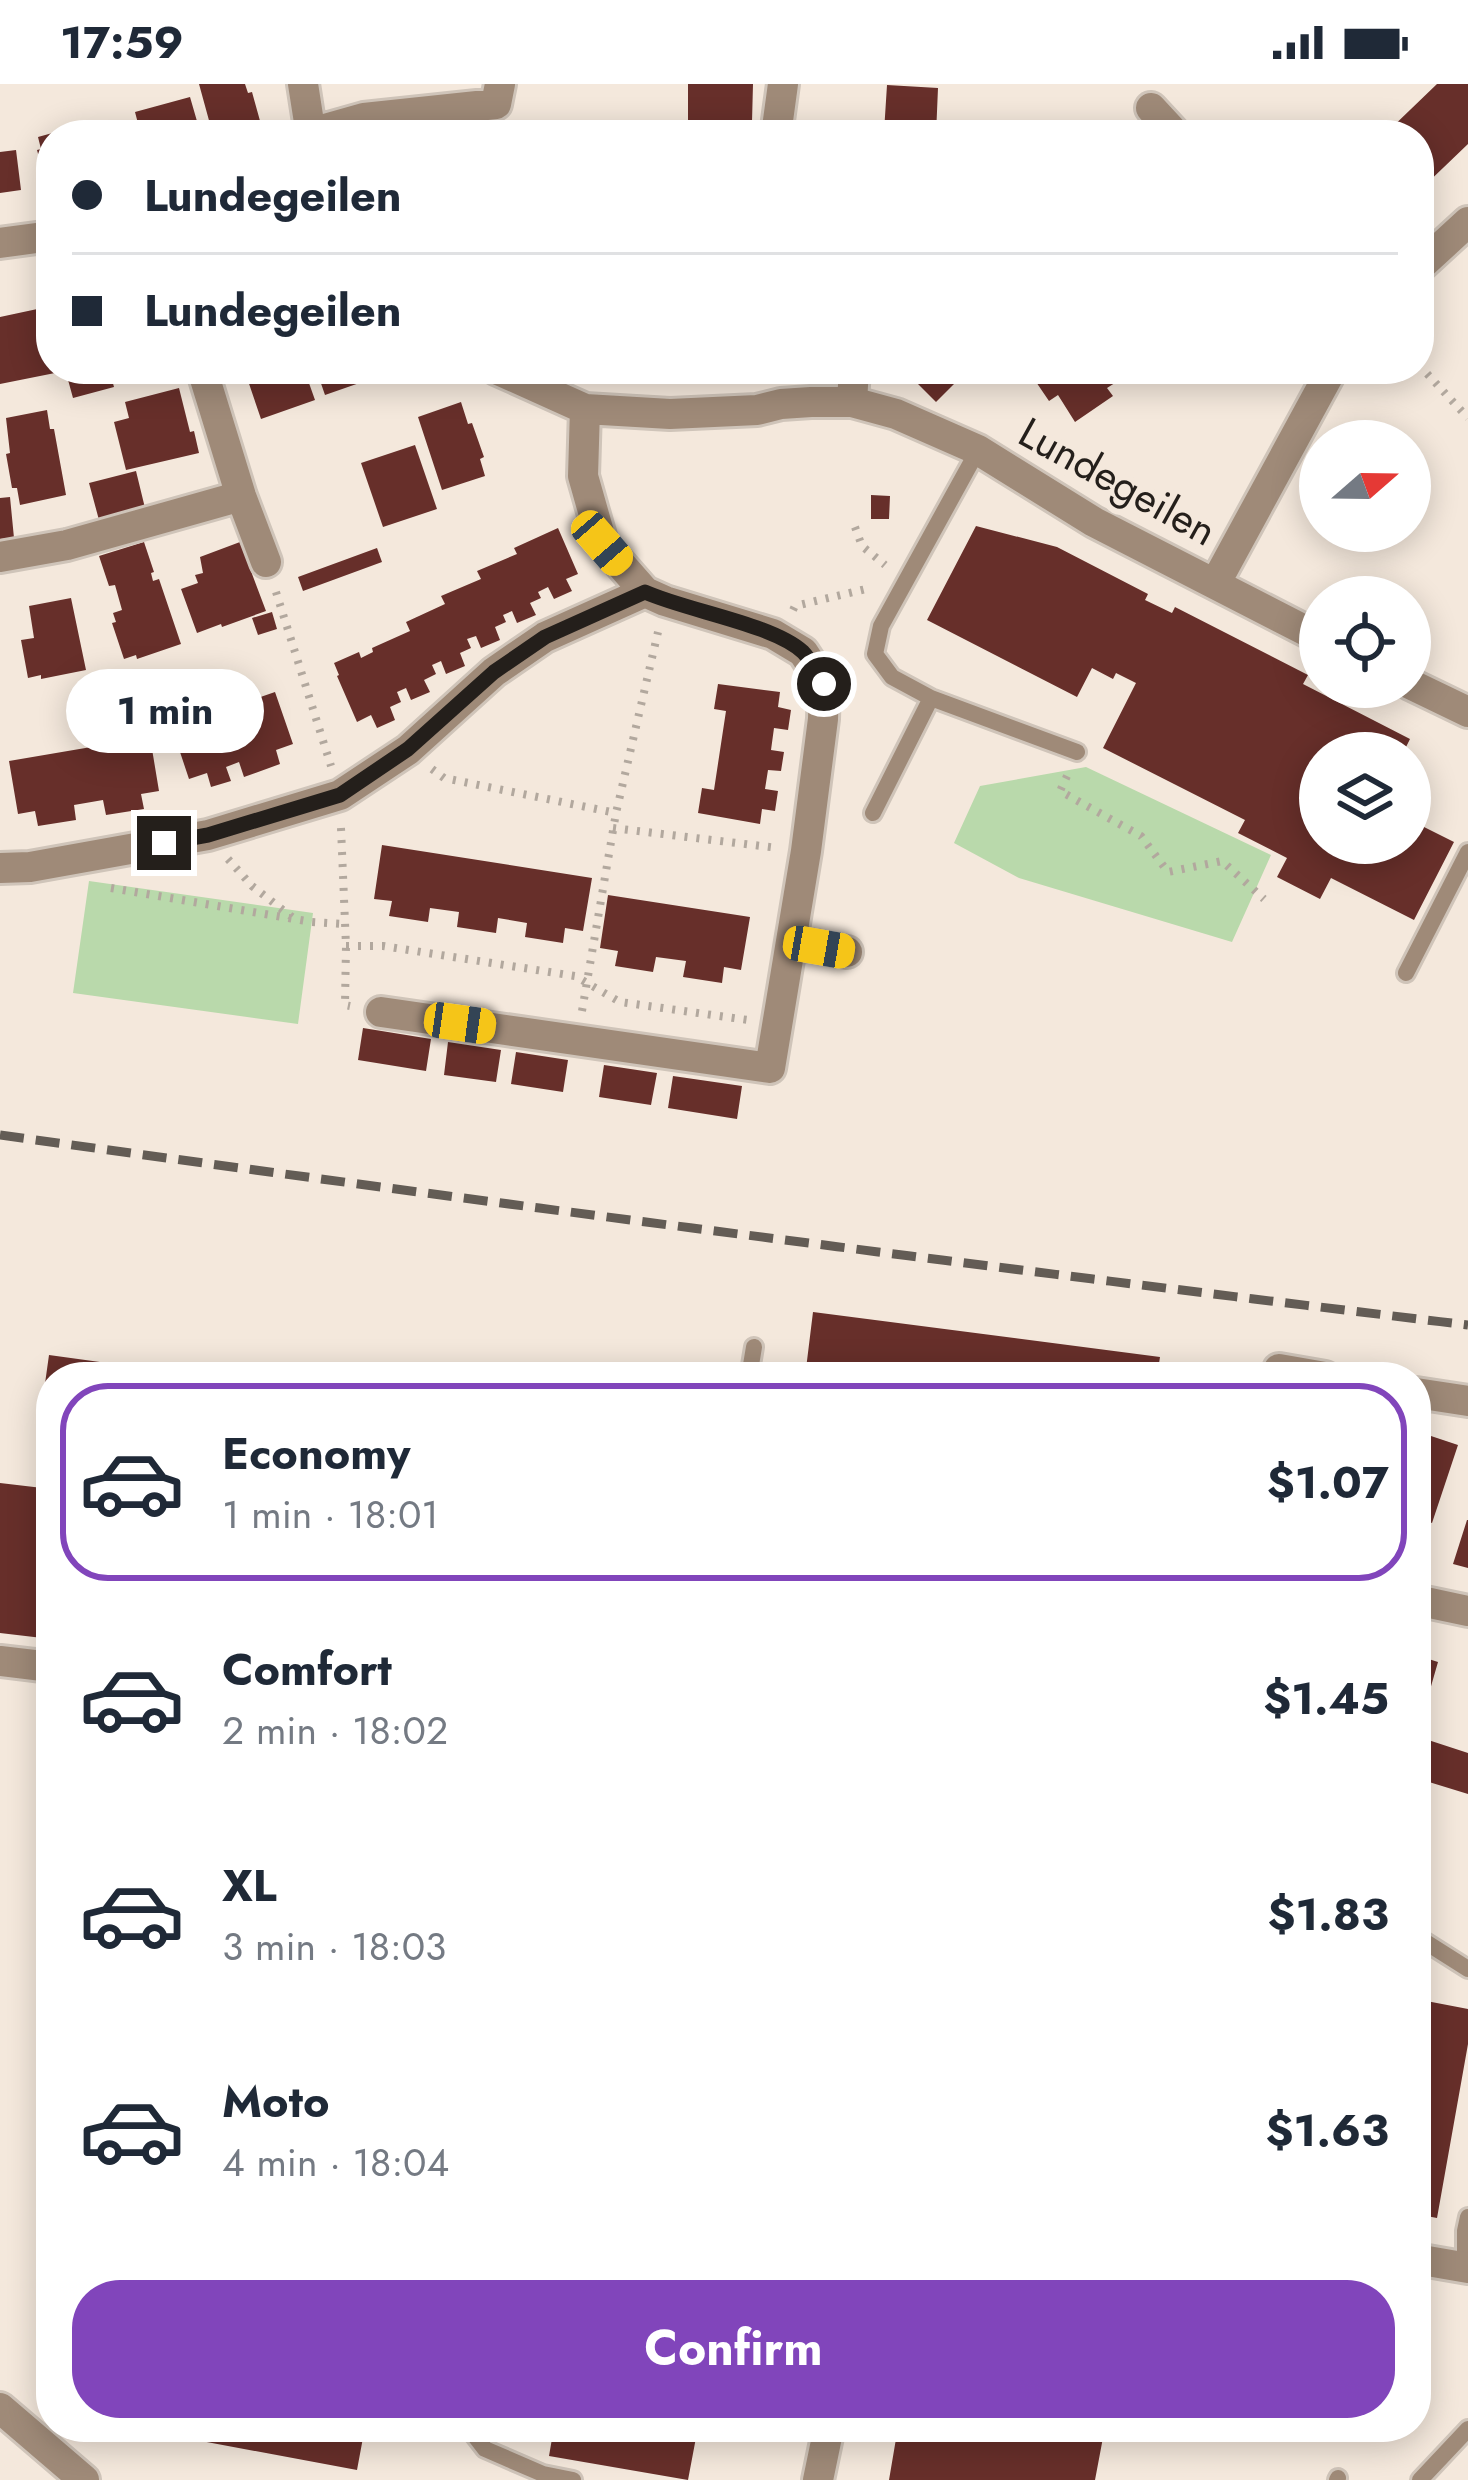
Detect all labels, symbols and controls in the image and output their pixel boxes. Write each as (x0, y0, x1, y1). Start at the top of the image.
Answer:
text: 17:59 (60, 10, 184, 75)
text: Lundegeilen (144, 163, 402, 228)
text: Lundegeilen (144, 278, 402, 343)
street label: Lundegeilen (1008, 402, 1228, 561)
north arrow (1299, 420, 1431, 552)
map controls (1299, 420, 1431, 864)
car (565, 504, 639, 582)
button: locate (1299, 576, 1431, 708)
route start (797, 657, 851, 711)
callout: 1 min (65, 669, 263, 753)
text: 1 min (117, 682, 213, 739)
button: layers (1299, 732, 1431, 864)
route end (137, 816, 191, 870)
car (780, 923, 858, 971)
car (422, 1000, 498, 1046)
text: Economy (222, 1421, 410, 1486)
icon: car (78, 1428, 186, 1536)
text: $1.07 (1267, 1450, 1389, 1515)
text: 1 min · 18:01 (222, 1486, 439, 1543)
text: Comfort (222, 1637, 392, 1702)
icon: car (78, 1644, 186, 1752)
text: $1.45 (1263, 1666, 1389, 1731)
text: 2 min · 18:02 (222, 1702, 448, 1759)
text: XL (222, 1853, 277, 1918)
icon: car (78, 1860, 186, 1968)
text: $1.83 (1267, 1882, 1389, 1947)
text: 3 min · 18:03 (222, 1918, 446, 1975)
text: Moto (222, 2069, 330, 2134)
icon: car (78, 2076, 186, 2184)
text: $1.63 (1266, 2098, 1389, 2163)
text: 4 min · 18:04 (222, 2134, 449, 2191)
button: Confirm (72, 2280, 1395, 2418)

